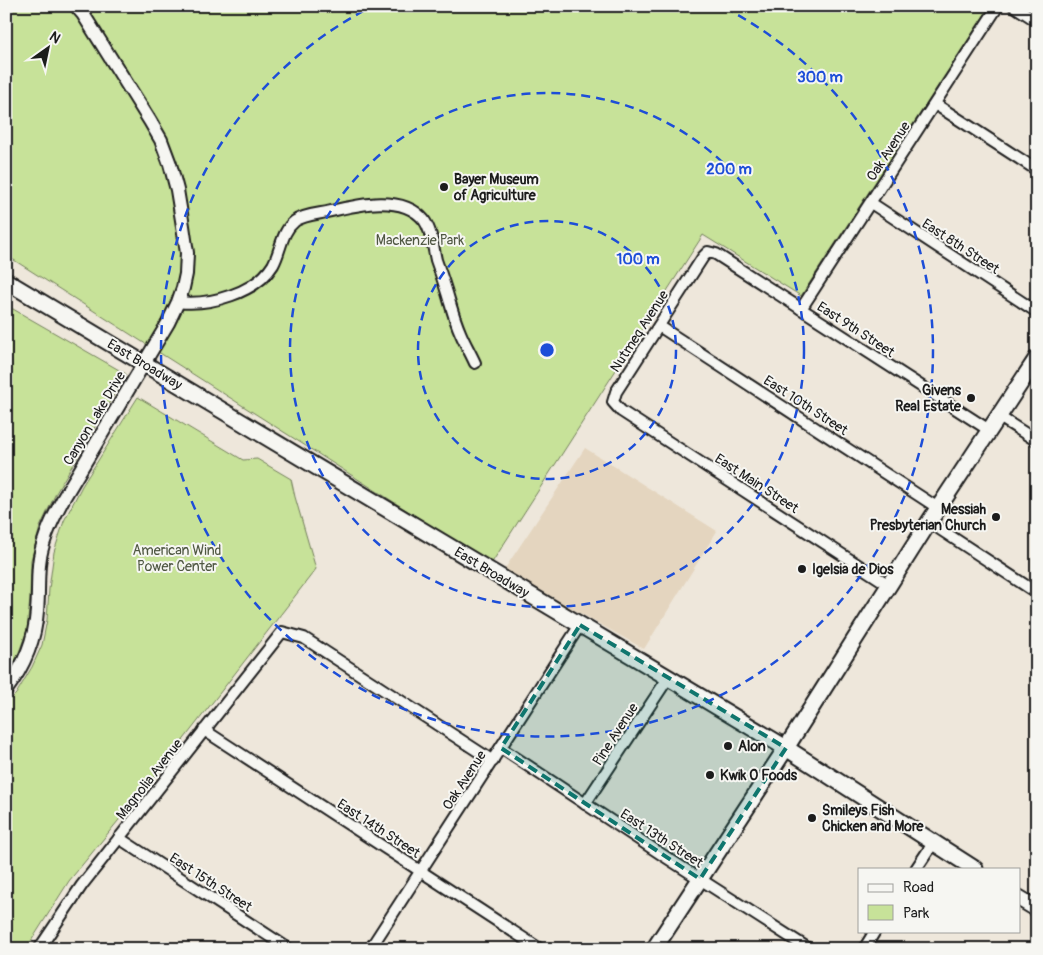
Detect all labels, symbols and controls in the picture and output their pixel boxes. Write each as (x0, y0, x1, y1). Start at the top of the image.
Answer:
north arrow (22, 22, 72, 72)
text: N (46, 28, 63, 47)
text: 300 m (797, 68, 843, 87)
street label: Oak Avenue (863, 118, 914, 184)
text: 200 m (706, 160, 752, 179)
place label: Bayer Museum of Agriculture (453, 171, 539, 204)
marker: Bayer Museum of Agriculture (438, 181, 450, 193)
street label: East 8th Street (919, 215, 1003, 278)
park label: Mackenzie Park (376, 232, 464, 249)
text: 100 m (617, 250, 659, 269)
street label: Nutmeq Avenue (607, 287, 672, 375)
street label: East 9th Street (814, 298, 898, 361)
street label: East Broadway (104, 335, 185, 393)
centre of rings (538, 341, 556, 359)
street label: Canyon Lake Drive (60, 368, 129, 468)
street label: East 10th Street (760, 372, 851, 439)
place label: Givens Real Estate (895, 382, 962, 415)
marker: Givens Real Estate (965, 392, 977, 404)
street label: East Main Street (712, 450, 802, 517)
place label: Messiah Presbyterian Church (870, 501, 986, 534)
marker: Messiah Presbyterian Church (990, 511, 1002, 523)
park label: American Wind Power Center (133, 542, 222, 575)
street label: East Broadway (451, 543, 532, 601)
place label: Igelsia de Dios (812, 561, 894, 578)
marker: Igelsia de Dios (796, 563, 808, 575)
street label: Pine Avenue (589, 700, 642, 769)
street label: Magnolia Avenue (113, 735, 186, 823)
place label: Alon (738, 738, 766, 755)
marker: Alon (722, 740, 734, 752)
street label: Oak Avenue (439, 747, 490, 813)
place label: Kwik O Foods (720, 767, 798, 784)
marker: Kwik O Foods (704, 769, 716, 781)
street label: East 14th Street (334, 795, 424, 862)
place label: Smileys Fish Chicken and More (822, 802, 925, 835)
street label: East 13th Street (617, 805, 707, 872)
marker: Smileys Fish Chicken and More (806, 812, 818, 824)
street label: East 15th Street (166, 849, 255, 916)
legend (858, 868, 1020, 932)
text: Road (903, 878, 934, 897)
text: Park (903, 904, 930, 923)

